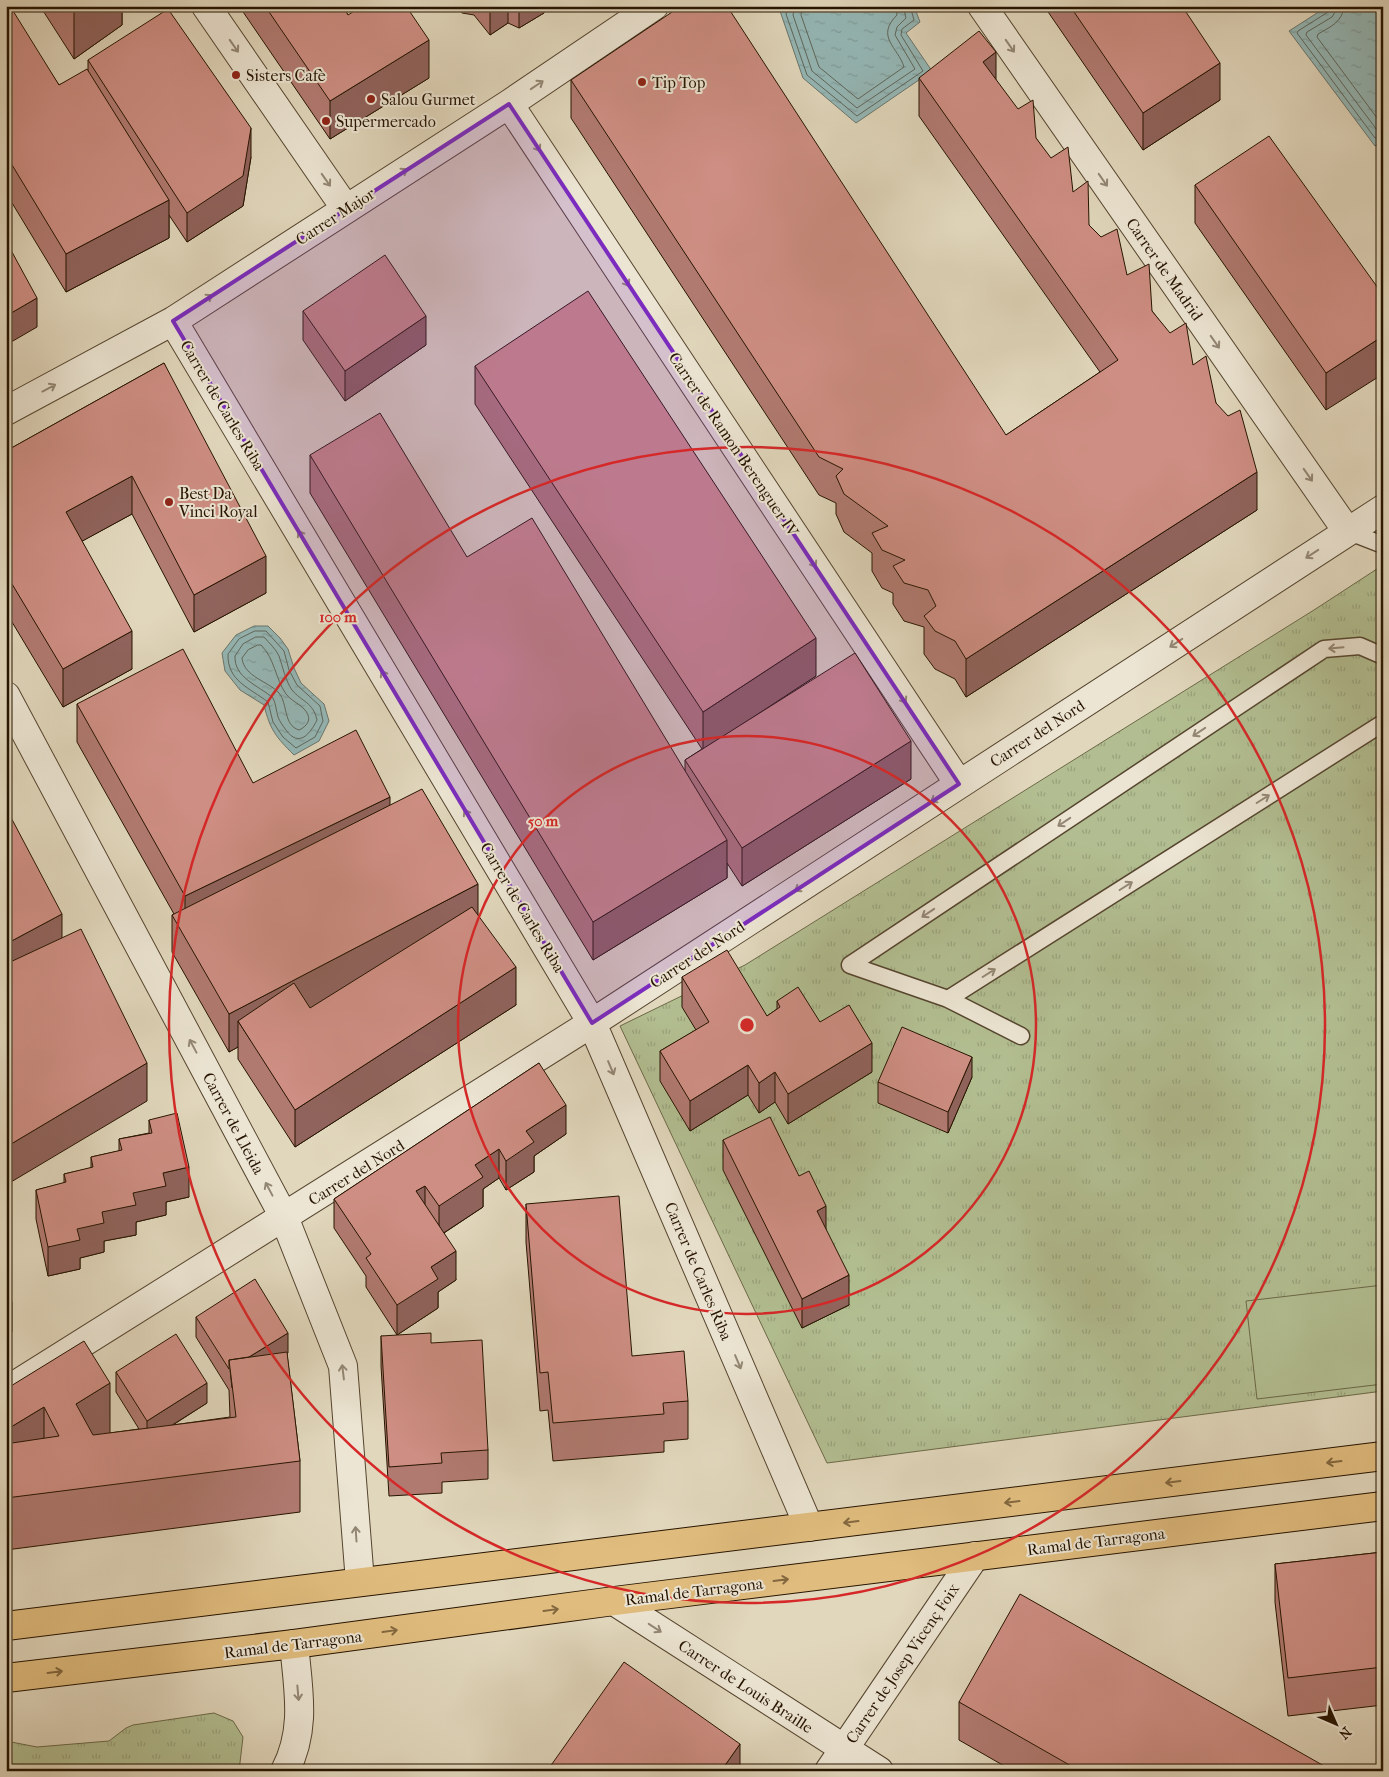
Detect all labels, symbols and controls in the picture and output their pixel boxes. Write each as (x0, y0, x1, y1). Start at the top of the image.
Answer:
one-way arrow (229, 39, 239, 53)
one-way arrow (1005, 39, 1015, 53)
place label: Sisters Cafè (246, 66, 326, 85)
marker: Sisters Cafè (230, 69, 242, 81)
place label: Tip Top (652, 73, 706, 92)
marker: Tip Top (636, 76, 648, 88)
one-way arrow (530, 80, 544, 90)
place label: Salou Gurmet (381, 90, 476, 109)
marker: Salou Gurmet (365, 93, 377, 105)
place label: Supermercado (336, 112, 436, 131)
marker: Supermercado (320, 115, 332, 127)
one-way arrow (531, 137, 541, 151)
one-way arrow (394, 168, 408, 178)
one-way arrow (321, 173, 331, 187)
one-way arrow (1098, 173, 1108, 187)
street label: Carrer Major (292, 184, 379, 249)
street label: Carrer de Madrid (1122, 214, 1207, 324)
one-way arrow (620, 273, 631, 287)
one-way arrow (199, 294, 213, 305)
one-way arrow (1210, 335, 1220, 349)
street label: Carrer de Carles Riba (176, 337, 269, 474)
street label: Carrer de Ramon Berenguer IV (665, 349, 803, 540)
one-way arrow (41, 383, 56, 392)
one-way arrow (1303, 468, 1313, 482)
place label: Best Da Vinci Royal (178, 484, 258, 521)
marker: Best Da Vinci Royal (163, 496, 175, 508)
one-way arrow (296, 531, 306, 545)
one-way arrow (1306, 549, 1320, 559)
one-way arrow (807, 554, 817, 568)
text: 100 m (319, 608, 357, 626)
one-way arrow (1169, 638, 1183, 648)
one-way arrow (1329, 643, 1345, 653)
one-way arrow (379, 670, 389, 684)
one-way arrow (897, 689, 907, 703)
street label: Carrer del Nord (986, 695, 1089, 771)
one-way arrow (1192, 727, 1206, 737)
one-way arrow (930, 793, 944, 804)
one-way arrow (1256, 793, 1270, 803)
one-way arrow (463, 810, 473, 824)
text: 50 m (528, 812, 559, 830)
one-way arrow (1057, 818, 1071, 828)
street label: Carrer de Carles Riba (476, 839, 569, 976)
one-way arrow (1119, 880, 1133, 890)
one-way arrow (794, 882, 808, 892)
one-way arrow (922, 908, 936, 918)
street label: Carrer del Nord (646, 916, 749, 992)
one-way arrow (982, 967, 996, 978)
centre of rings (738, 1016, 756, 1034)
one-way arrow (188, 1039, 197, 1054)
one-way arrow (607, 1060, 617, 1075)
street label: Carrer de Lleida (199, 1069, 269, 1178)
street label: Carrer del Nord (305, 1135, 408, 1209)
one-way arrow (264, 1182, 273, 1197)
street label: Carrer de Carles Riba (661, 1199, 736, 1344)
one-way arrow (733, 1354, 743, 1369)
one-way arrow (338, 1364, 348, 1380)
one-way arrow (1327, 1457, 1343, 1467)
one-way arrow (1165, 1477, 1181, 1487)
one-way arrow (1004, 1497, 1020, 1507)
one-way arrow (843, 1517, 859, 1527)
street label: Ramal de Tarragona (1026, 1524, 1167, 1559)
one-way arrow (351, 1526, 361, 1542)
street label: Ramal de Tarragona (624, 1574, 765, 1609)
one-way arrow (773, 1575, 789, 1585)
street label: Carrer de Josep Vicenç Foix (842, 1579, 963, 1747)
one-way arrow (542, 1605, 558, 1615)
one-way arrow (648, 1623, 662, 1633)
one-way arrow (381, 1626, 397, 1636)
street label: Ramal de Tarragona (223, 1627, 364, 1662)
street label: Carrer de Louis Braille (675, 1636, 817, 1737)
one-way arrow (46, 1667, 62, 1677)
one-way arrow (294, 1684, 303, 1700)
north arrow (1312, 1700, 1362, 1750)
text: N (1335, 1723, 1355, 1743)

